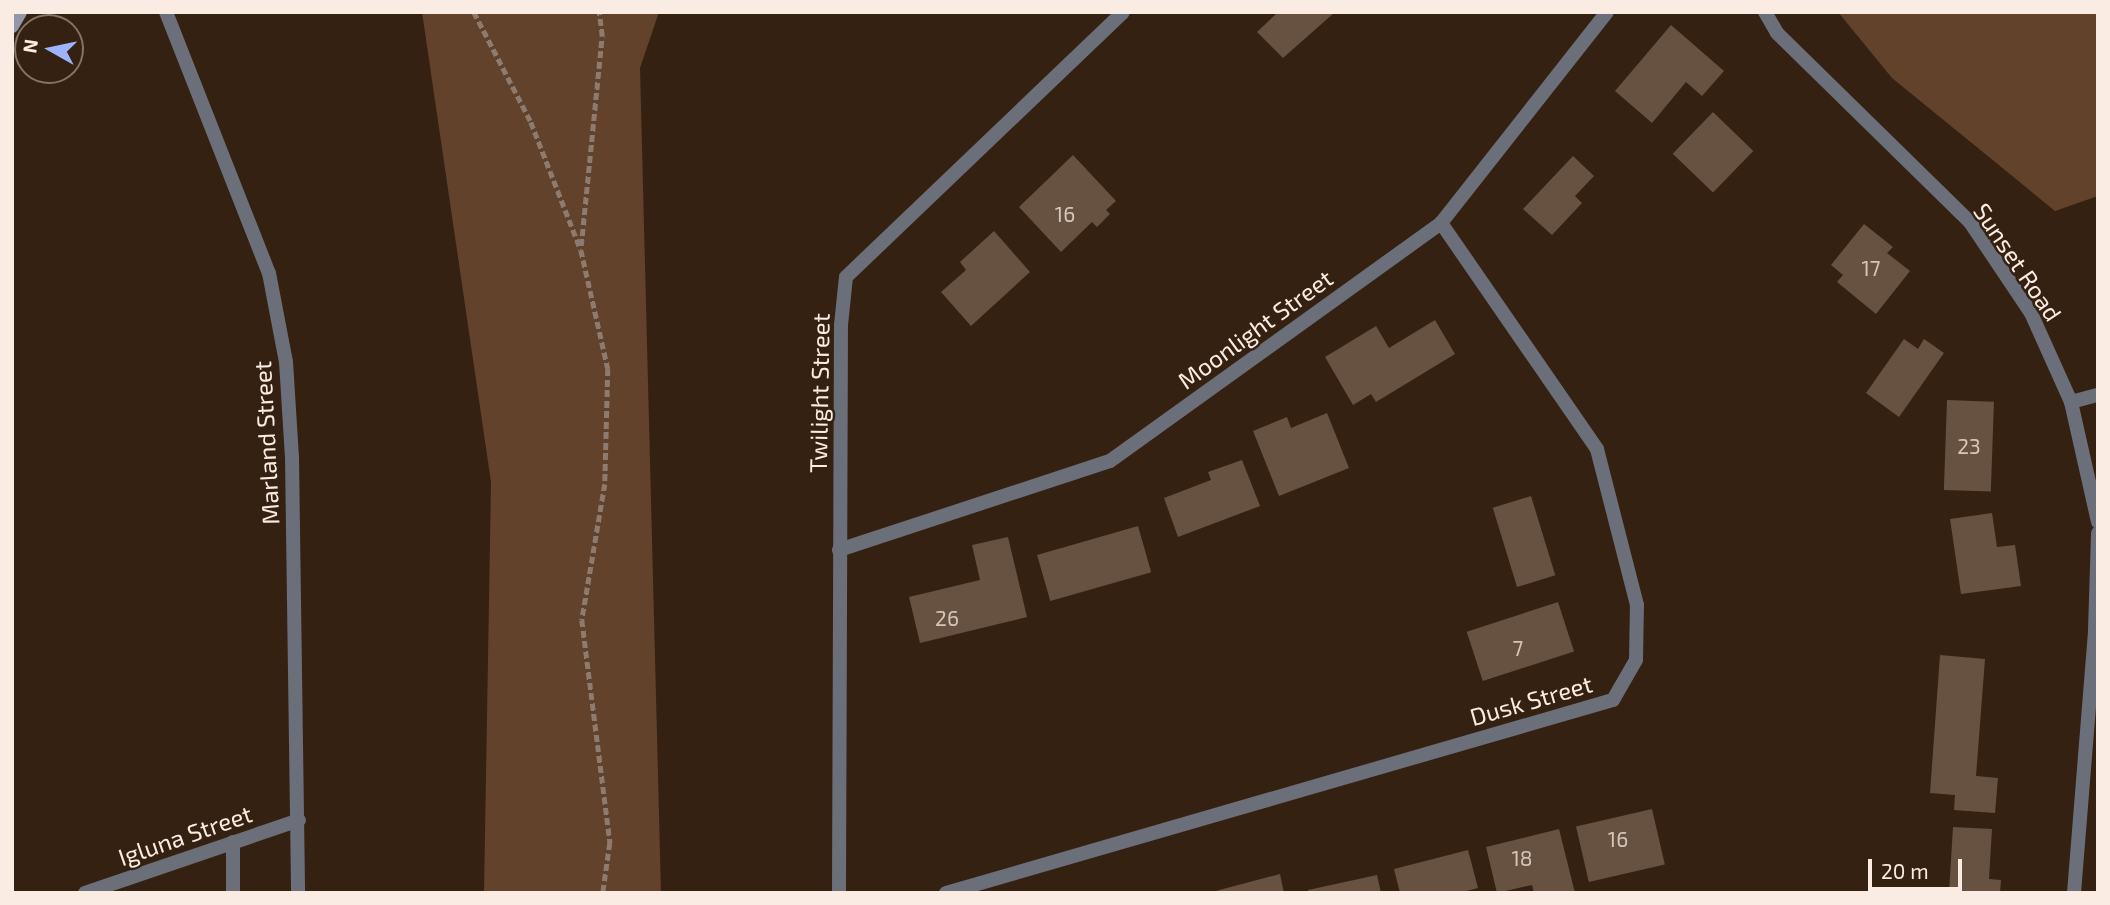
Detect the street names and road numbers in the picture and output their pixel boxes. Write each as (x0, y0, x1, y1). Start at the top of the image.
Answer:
street label: Sunset Road (1968, 198, 2068, 326)
street label: Moonlight Street (1172, 263, 1338, 395)
street label: Twilight Street (803, 313, 835, 473)
street label: Marland Street (247, 360, 285, 526)
street label: Dusk Street (1466, 669, 1596, 731)
street label: Igluna Street (114, 799, 256, 871)

